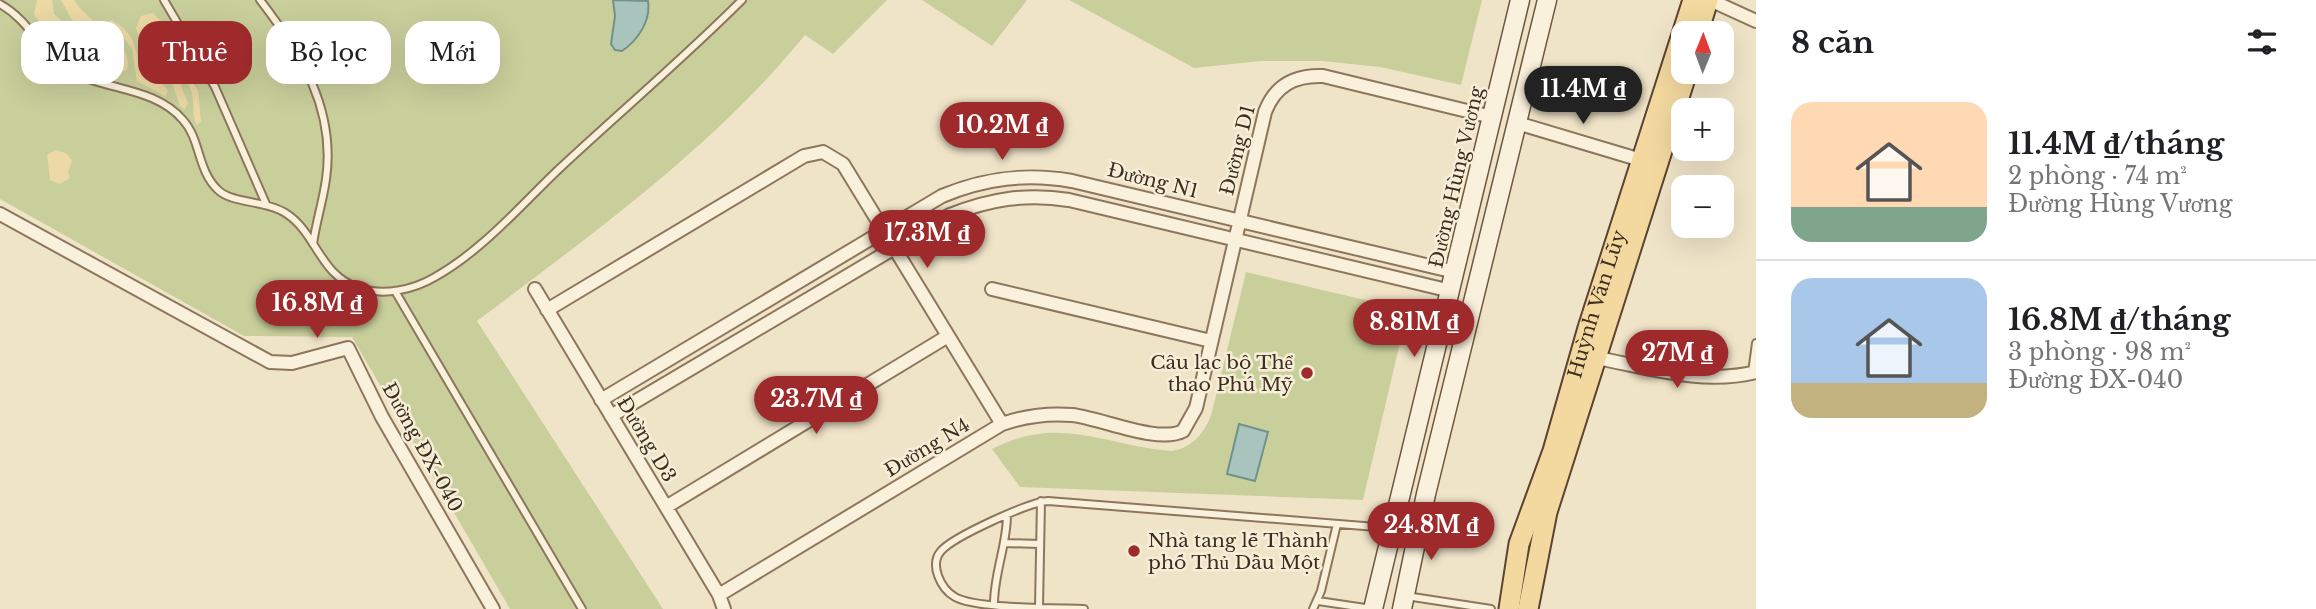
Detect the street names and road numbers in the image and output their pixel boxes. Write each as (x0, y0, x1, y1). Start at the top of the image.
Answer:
street label: Đường Hùng Vương (1424, 84, 1489, 270)
street label: Đường D1 (1215, 103, 1260, 198)
street label: Đường N1 (1105, 158, 1201, 203)
street label: Huỳnh Văn Lũy (1563, 227, 1631, 381)
street label: Đường ĐX-040 (377, 378, 468, 516)
street label: Đường D3 (612, 392, 681, 486)
street label: Đường N4 (881, 413, 974, 482)

